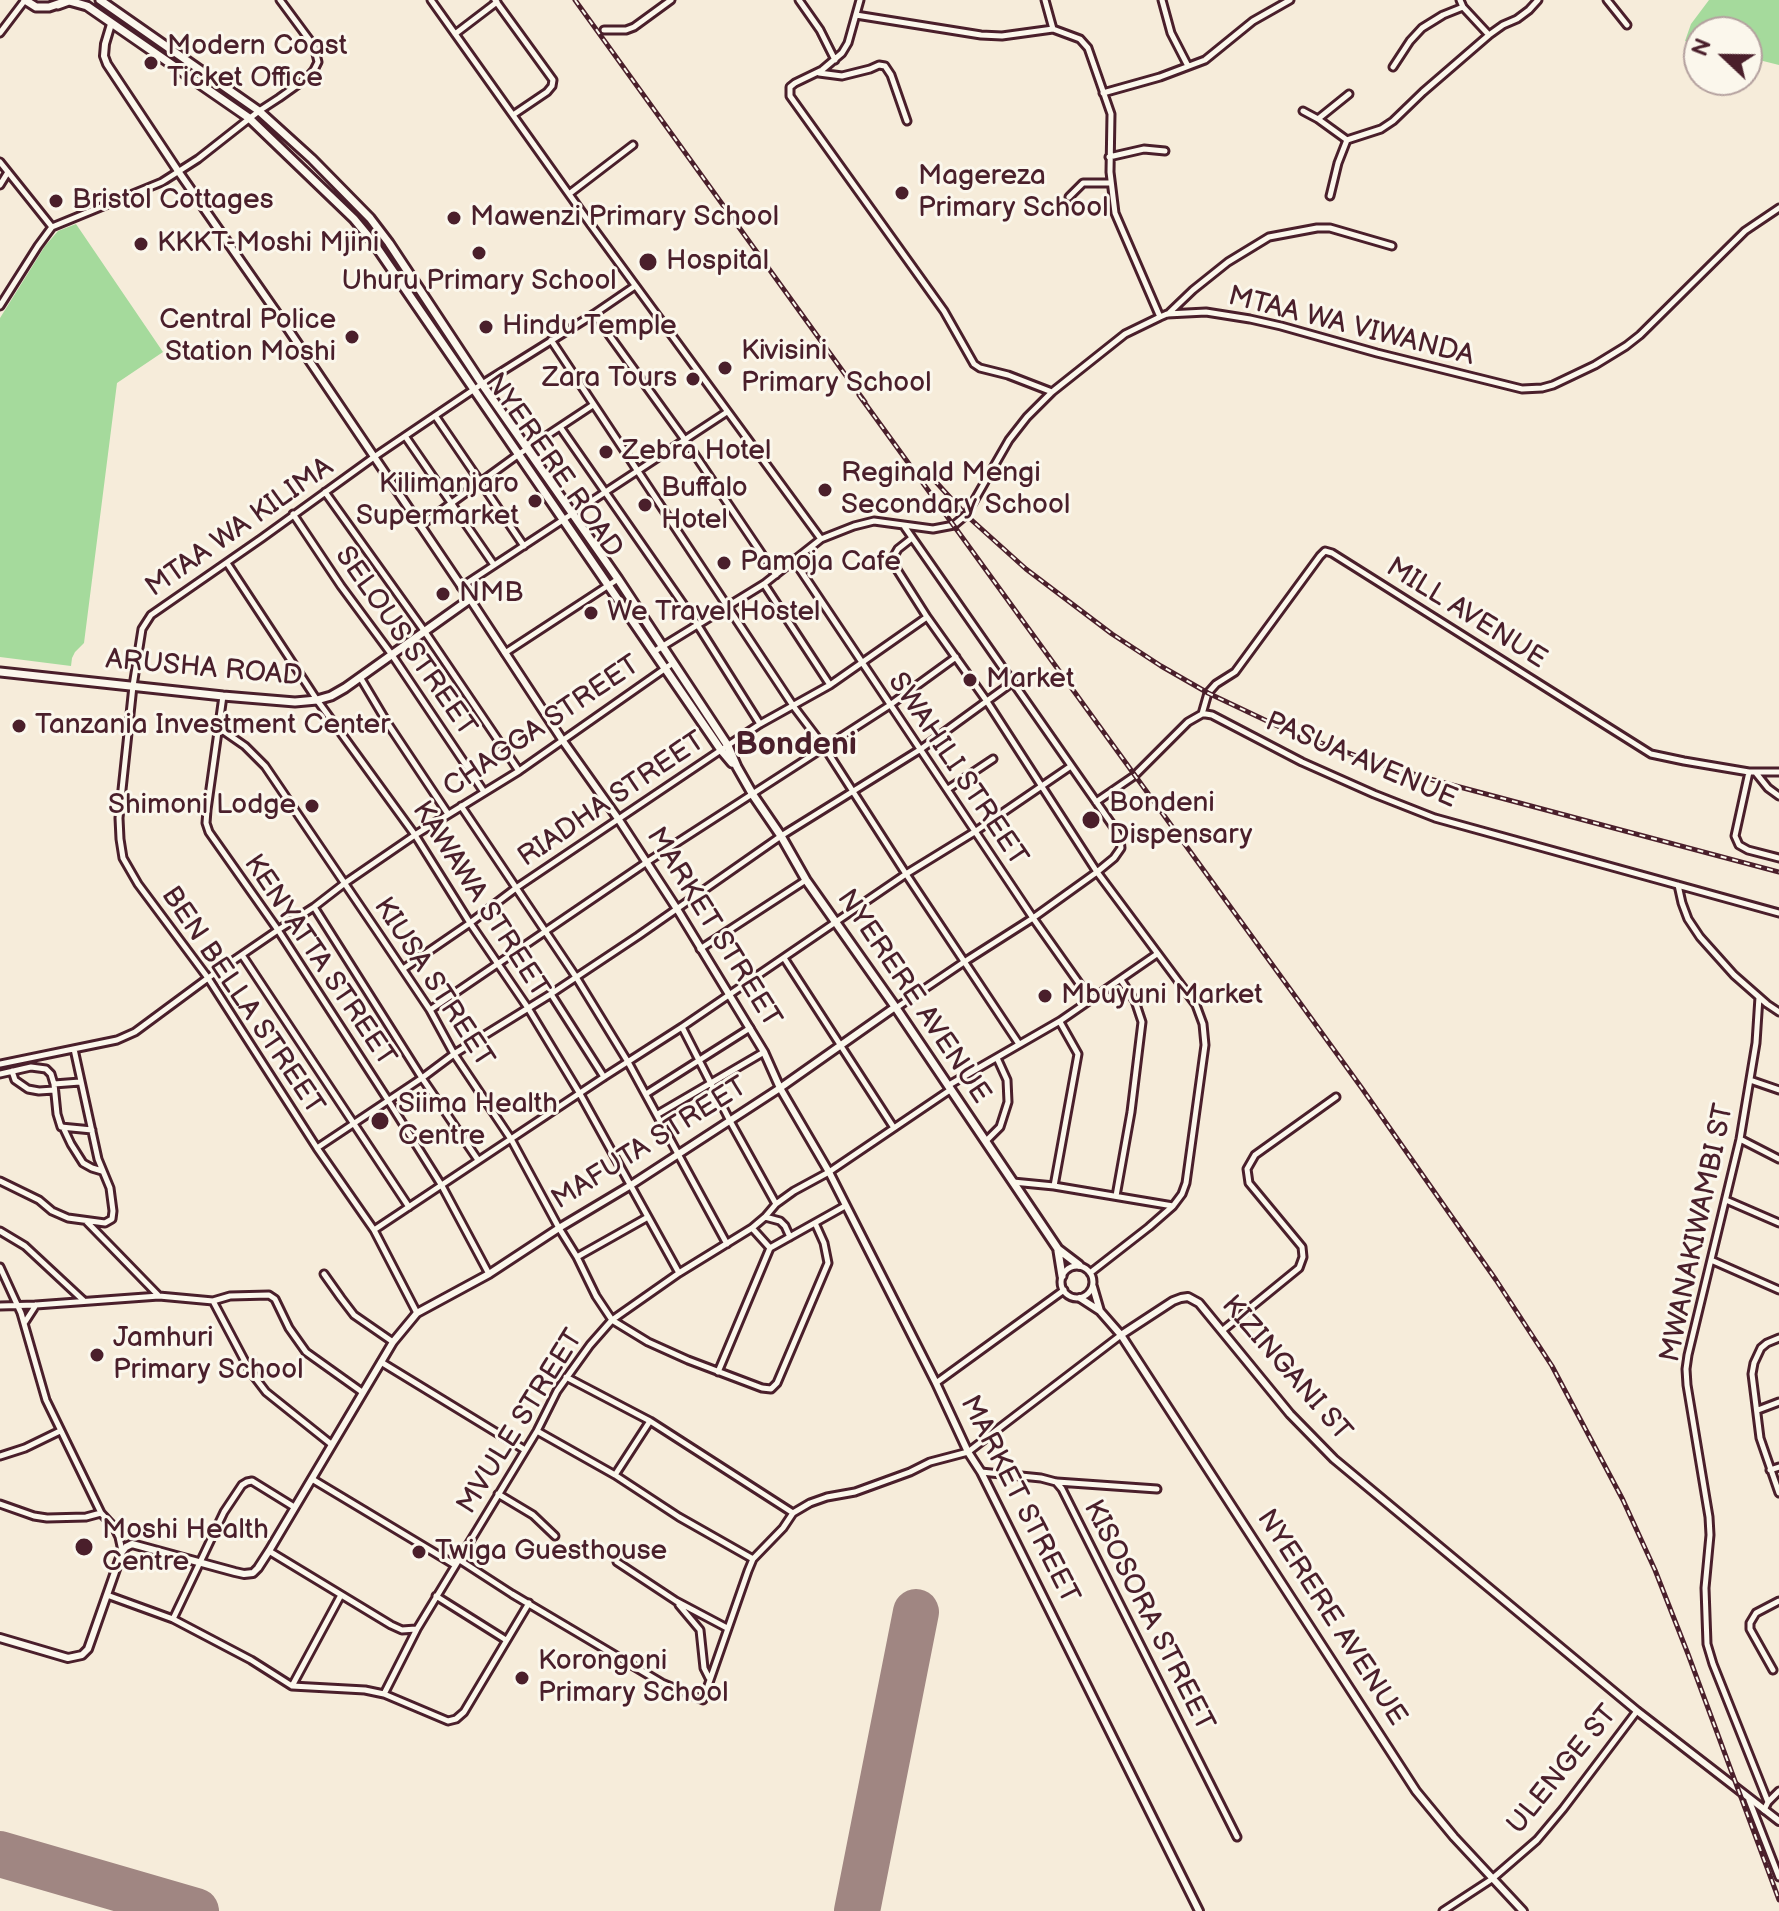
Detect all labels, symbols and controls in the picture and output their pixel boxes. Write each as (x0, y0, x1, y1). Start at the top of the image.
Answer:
north arrow (1683, 16, 1763, 96)
place label: Modern Coast Ticket Office (167, 30, 347, 96)
text: N (1687, 35, 1718, 60)
marker: Modern Coast Ticket Office (142, 54, 160, 72)
place label: Magereza Primary School (918, 160, 1108, 226)
place label: Bristol Cottages (72, 184, 274, 218)
marker: Magereza Primary School (893, 184, 911, 202)
marker: Bristol Cottages (47, 192, 65, 210)
place label: Mawenzi Primary School (470, 201, 779, 235)
marker: Mawenzi Primary School (445, 209, 463, 227)
place label: KKKT-Moshi Mjini (157, 227, 379, 261)
marker: KKKT-Moshi Mjini (132, 235, 150, 253)
marker: Uhuru Primary School (470, 244, 488, 262)
place label: Hospital (666, 245, 769, 279)
marker: Hospital (637, 251, 659, 273)
place label: Uhuru Primary School (341, 265, 617, 299)
street label: MTAA WA VIWANDA (1225, 280, 1477, 374)
place label: Central Police Station Moshi (159, 304, 336, 370)
place label: Hindu Temple (502, 310, 677, 344)
marker: Hindu Temple (477, 318, 495, 336)
marker: Central Police Station Moshi (343, 328, 361, 346)
place label: Kivisini Primary School (741, 335, 931, 401)
marker: Kivisini Primary School (716, 359, 734, 377)
place label: Zara Tours (542, 362, 677, 396)
street label: NYERERE ROAD (477, 367, 629, 565)
marker: Zara Tours (684, 370, 702, 388)
place label: Zebra Hotel (622, 435, 771, 469)
marker: Zebra Hotel (597, 443, 615, 461)
street label: MTAA WA KILIMA (140, 451, 340, 605)
place label: Reginald Mengi Secondary School (841, 457, 1070, 523)
place label: Kilimanjaro Supermarket (356, 468, 519, 534)
place label: Buffalo Hotel (661, 472, 748, 538)
marker: Reginald Mengi Secondary School (816, 481, 834, 499)
marker: Kilimanjaro Supermarket (526, 492, 544, 510)
marker: Buffalo Hotel (636, 496, 654, 514)
street label: SELOUS STREET (327, 541, 483, 743)
place label: Pamoja Cafe (740, 546, 901, 580)
street label: MILL AVENUE (1379, 551, 1553, 677)
marker: Pamoja Cafe (715, 554, 733, 572)
place label: NMB (459, 577, 523, 611)
marker: NMB (434, 585, 452, 603)
place label: We Travel Hostel (607, 596, 820, 630)
marker: We Travel Hostel (582, 604, 600, 622)
street label: ARUSHA ROAD (104, 644, 304, 694)
street label: CHAGGA STREET (437, 649, 647, 805)
place label: Market (986, 663, 1075, 697)
street label: SWAHILI STREET (880, 667, 1034, 873)
marker: Market (961, 671, 979, 689)
street label: PASUA AVENUE (1260, 706, 1462, 816)
place label: Tanzania Investment Center (35, 709, 390, 743)
marker: Tanzania Investment Center (10, 717, 28, 735)
street label: RIADHA STREET (512, 725, 712, 875)
district label: Bondeni (735, 727, 857, 765)
place label: Bondeni Dispensary (1109, 787, 1252, 853)
place label: Shimoni Lodge (108, 789, 296, 823)
street label: KAWAWA STREET (404, 796, 556, 1004)
marker: Shimoni Lodge (303, 797, 321, 815)
marker: Bondeni Dispensary (1080, 809, 1102, 831)
street label: MARKET STREET (638, 822, 788, 1034)
street label: KENYATTA STREET (236, 849, 402, 1073)
street label: BEN BELLA STREET (153, 881, 331, 1121)
street label: NYERERE AVENUE (829, 884, 997, 1110)
street label: KIUSA STREET (366, 892, 500, 1074)
place label: Mbuyuni Market (1061, 979, 1263, 1013)
marker: Mbuyuni Market (1036, 987, 1054, 1005)
street label: MAFUTA STREET (546, 1070, 754, 1218)
place label: Siima Health Centre (398, 1088, 558, 1154)
street label: MWANAKIWAMBI ST (1654, 1101, 1742, 1365)
marker: Siima Health Centre (369, 1110, 391, 1132)
street label: KIZINGANI ST (1214, 1289, 1358, 1449)
place label: Jamhuri Primary School (113, 1322, 303, 1388)
street label: MVULE STREET (451, 1324, 591, 1520)
marker: Jamhuri Primary School (88, 1346, 106, 1364)
street label: MARKET STREET (952, 1390, 1086, 1610)
street label: KISOSORA STREET (1075, 1495, 1221, 1737)
street label: NYERERE AVENUE (1249, 1504, 1413, 1732)
place label: Moshi Health Centre (102, 1514, 269, 1580)
place label: Twiga Guesthouse (435, 1535, 667, 1569)
marker: Moshi Health Centre (73, 1536, 95, 1558)
marker: Twiga Guesthouse (410, 1543, 428, 1561)
place label: Korongoni Primary School (538, 1645, 728, 1711)
marker: Korongoni Primary School (513, 1669, 531, 1687)
street label: ULENGE ST (1501, 1699, 1625, 1841)

